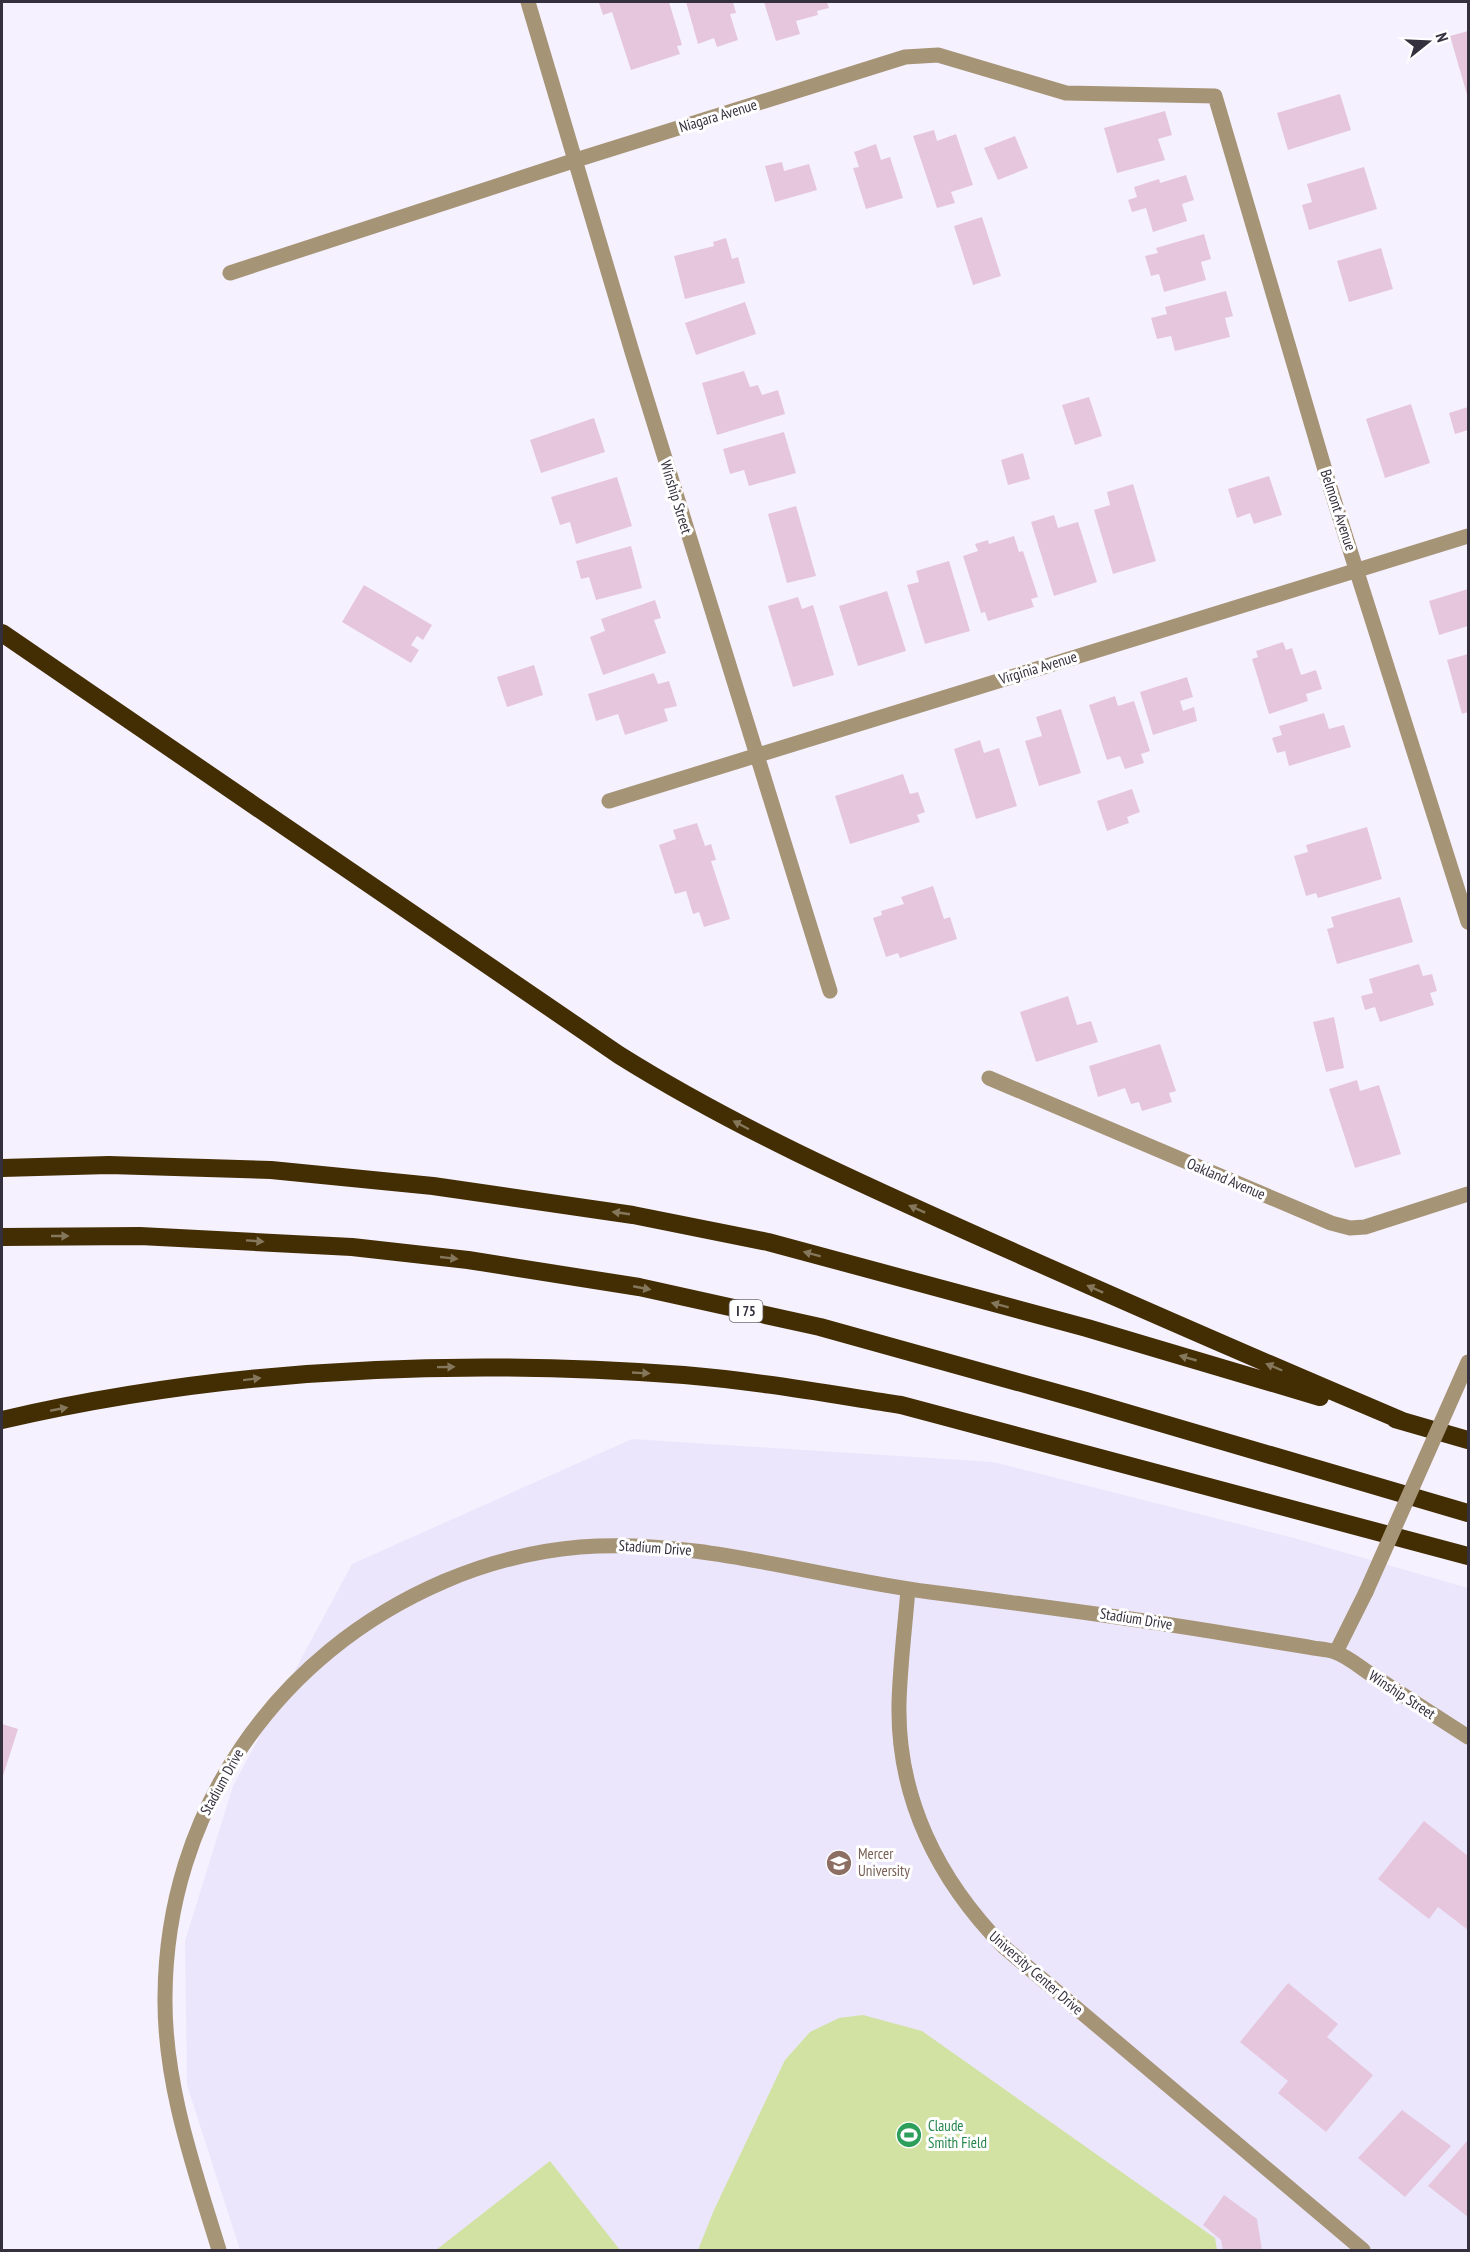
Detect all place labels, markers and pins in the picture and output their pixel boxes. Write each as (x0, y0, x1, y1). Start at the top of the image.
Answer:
place label: Mercer University (858, 1844, 910, 1880)
school or university icon: Mercer University (824, 1848, 854, 1878)
place label: Claude Smith Field (928, 2116, 987, 2152)
sports icon: Claude Smith Field (894, 2120, 924, 2150)

